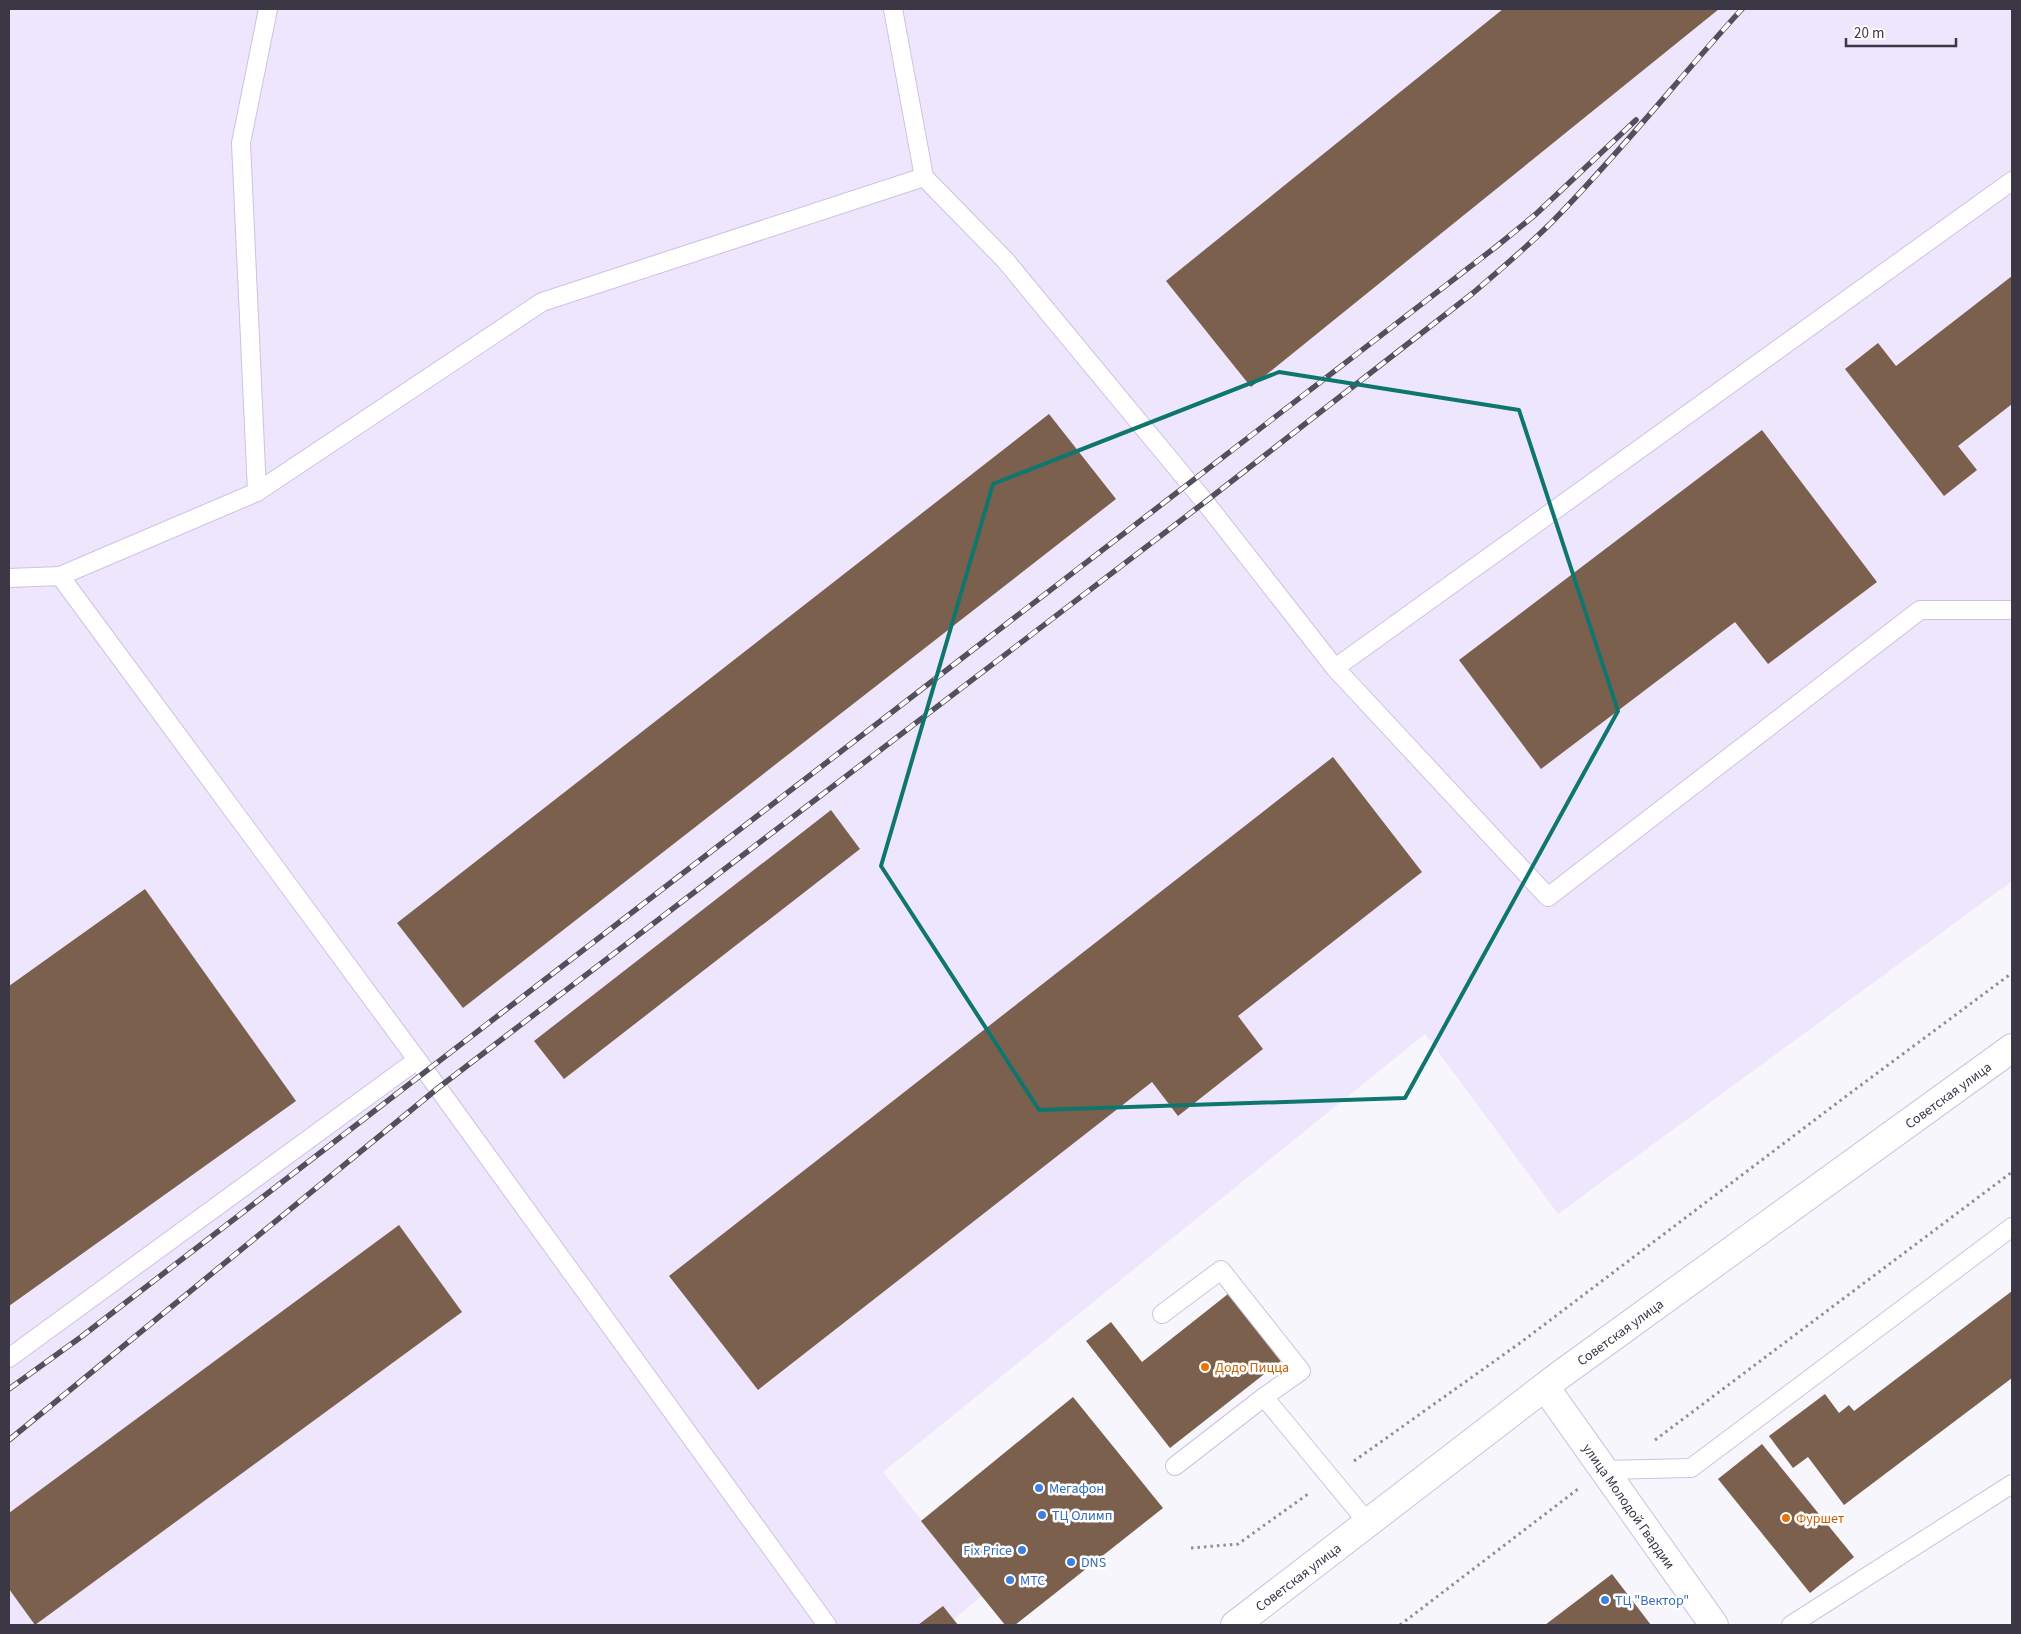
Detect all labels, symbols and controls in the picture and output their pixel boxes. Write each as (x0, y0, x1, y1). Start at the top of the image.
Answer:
scale bar (1846, 15, 1956, 47)
text: 20 m (1854, 23, 1884, 44)
street label: Советская улица (1901, 1058, 1996, 1134)
street label: Советская улица (1573, 1295, 1668, 1371)
place label: Додо Пицца (1215, 1358, 1289, 1378)
marker: Додо Пицца (1199, 1361, 1211, 1373)
street label: улица Молодой Гвардии (1577, 1440, 1679, 1574)
place label: Мегафон (1049, 1479, 1104, 1499)
marker: Мегафон (1033, 1482, 1045, 1494)
place label: ТЦ Олимп (1052, 1506, 1112, 1526)
marker: ТЦ Олимп (1036, 1509, 1048, 1521)
place label: Фуршет (1796, 1509, 1845, 1529)
marker: Фуршет (1780, 1512, 1792, 1524)
street label: Советская улица (1252, 1539, 1346, 1617)
place label: Fix Price (963, 1541, 1012, 1561)
marker: Fix Price (1016, 1544, 1028, 1556)
place label: DNS (1081, 1553, 1106, 1573)
marker: DNS (1065, 1556, 1077, 1568)
place label: МТС (1020, 1571, 1045, 1591)
marker: МТС (1004, 1574, 1016, 1586)
place label: ТЦ "Вектор" (1615, 1591, 1689, 1611)
marker: ТЦ "Вектор" (1599, 1594, 1611, 1606)

